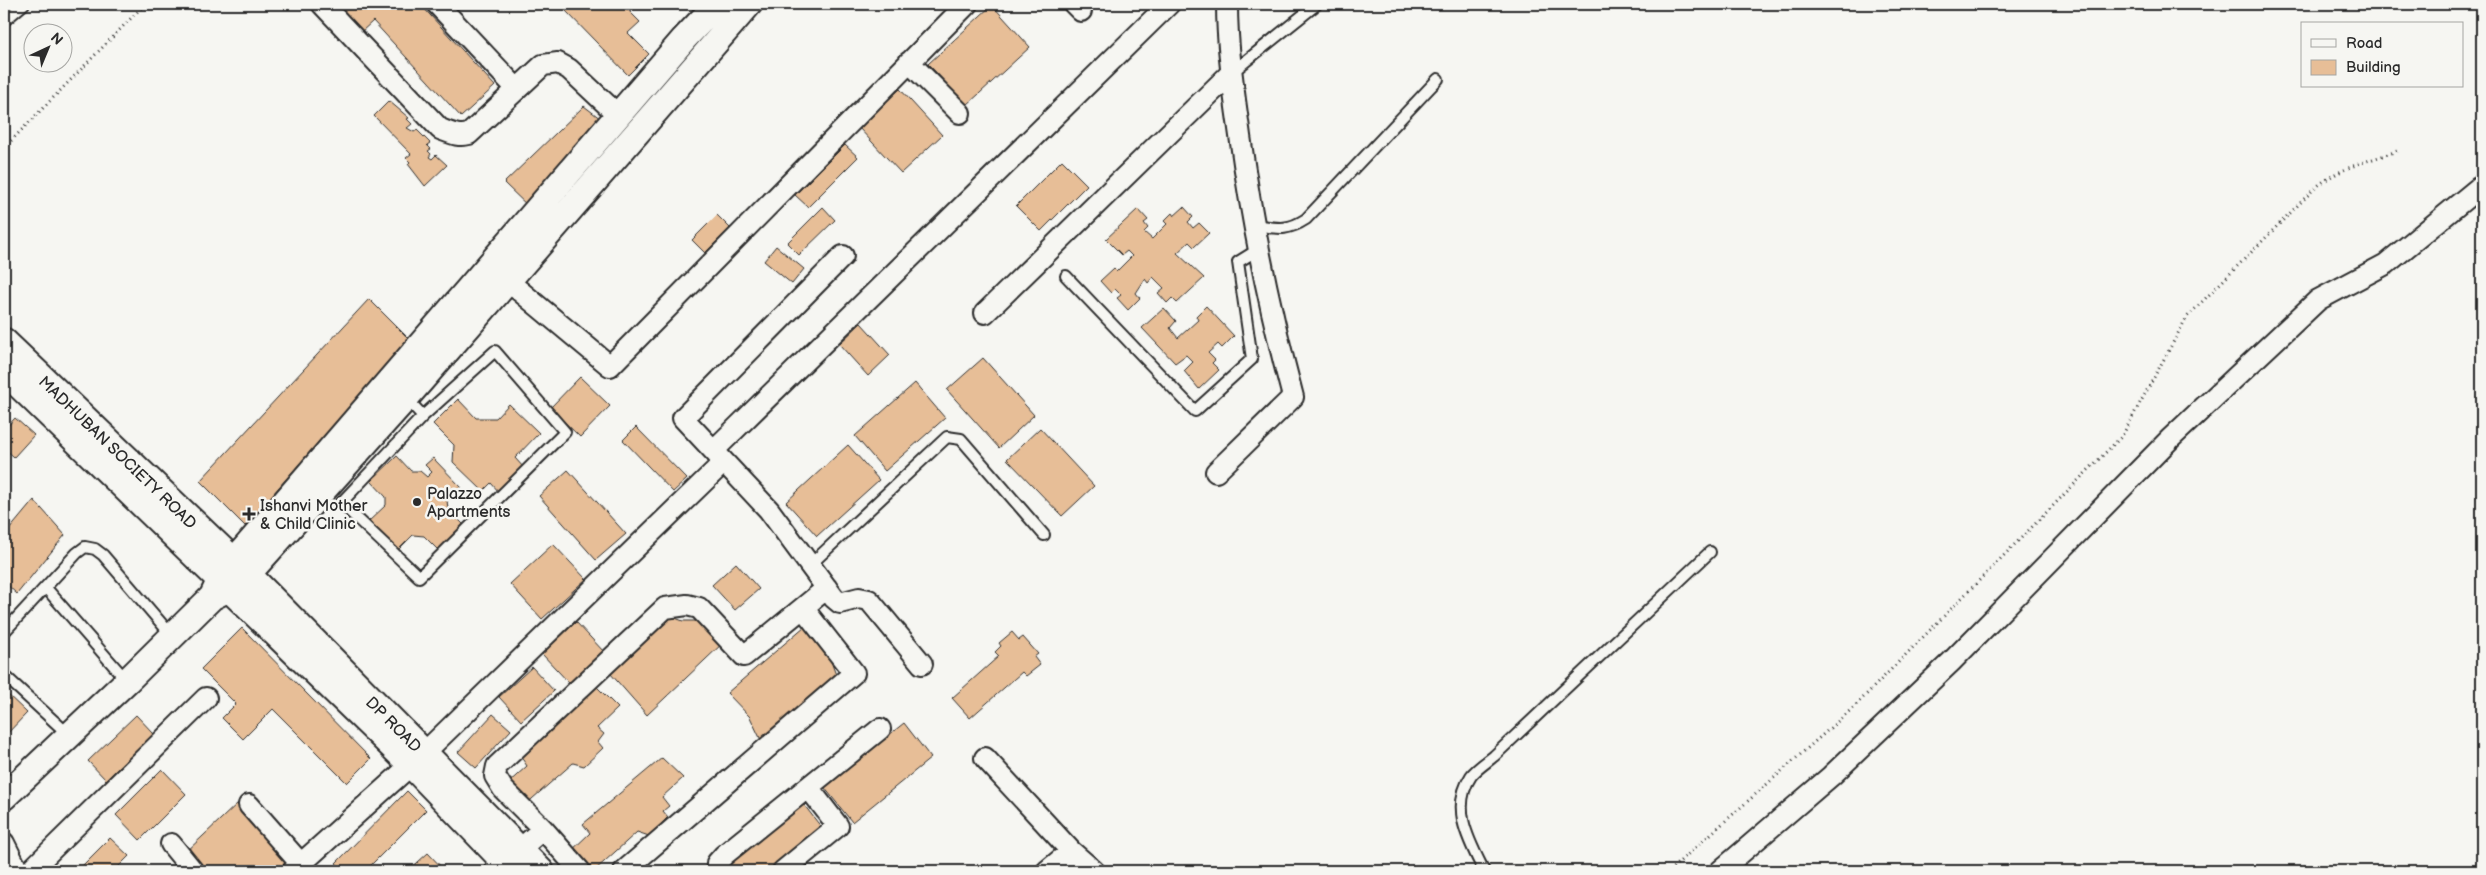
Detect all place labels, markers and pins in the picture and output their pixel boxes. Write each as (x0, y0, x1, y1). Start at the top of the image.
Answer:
place label: Palazzo Apartments (427, 485, 510, 522)
marker: Palazzo Apartments (411, 496, 423, 508)
place label: Ishanvi Mother & Child Clinic (260, 497, 368, 534)
marker: Ishanvi Mother & Child Clinic (242, 507, 256, 521)

